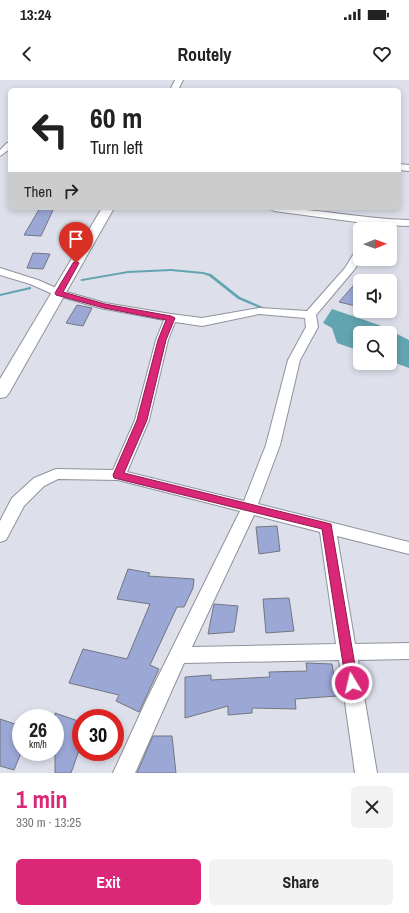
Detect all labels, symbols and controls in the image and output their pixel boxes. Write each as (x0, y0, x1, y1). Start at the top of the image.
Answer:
text: 13:24 (20, 4, 51, 25)
text: Routely (177, 42, 232, 67)
icon: back (16, 43, 38, 65)
icon: heart (371, 43, 393, 65)
text: 60 m (90, 99, 142, 137)
icon: left (24, 104, 76, 156)
text: Turn left (90, 135, 143, 160)
icon: right (60, 180, 82, 202)
text: Then (24, 181, 52, 202)
pin (59, 222, 93, 263)
north arrow (353, 222, 397, 266)
map controls (353, 222, 397, 370)
icon: arrive (65, 228, 87, 250)
button: sound (353, 274, 397, 318)
button: search (353, 326, 397, 370)
position arrow (331, 662, 373, 704)
speed limit sign: 30 (72, 709, 124, 761)
text: 26 (29, 716, 47, 743)
text: km/h (29, 738, 47, 751)
text: 1 min (16, 783, 67, 815)
button: close (351, 786, 393, 828)
text: 330 m · 13:25 (16, 814, 81, 831)
button: Exit (16, 859, 201, 905)
button: Share (209, 859, 393, 905)

